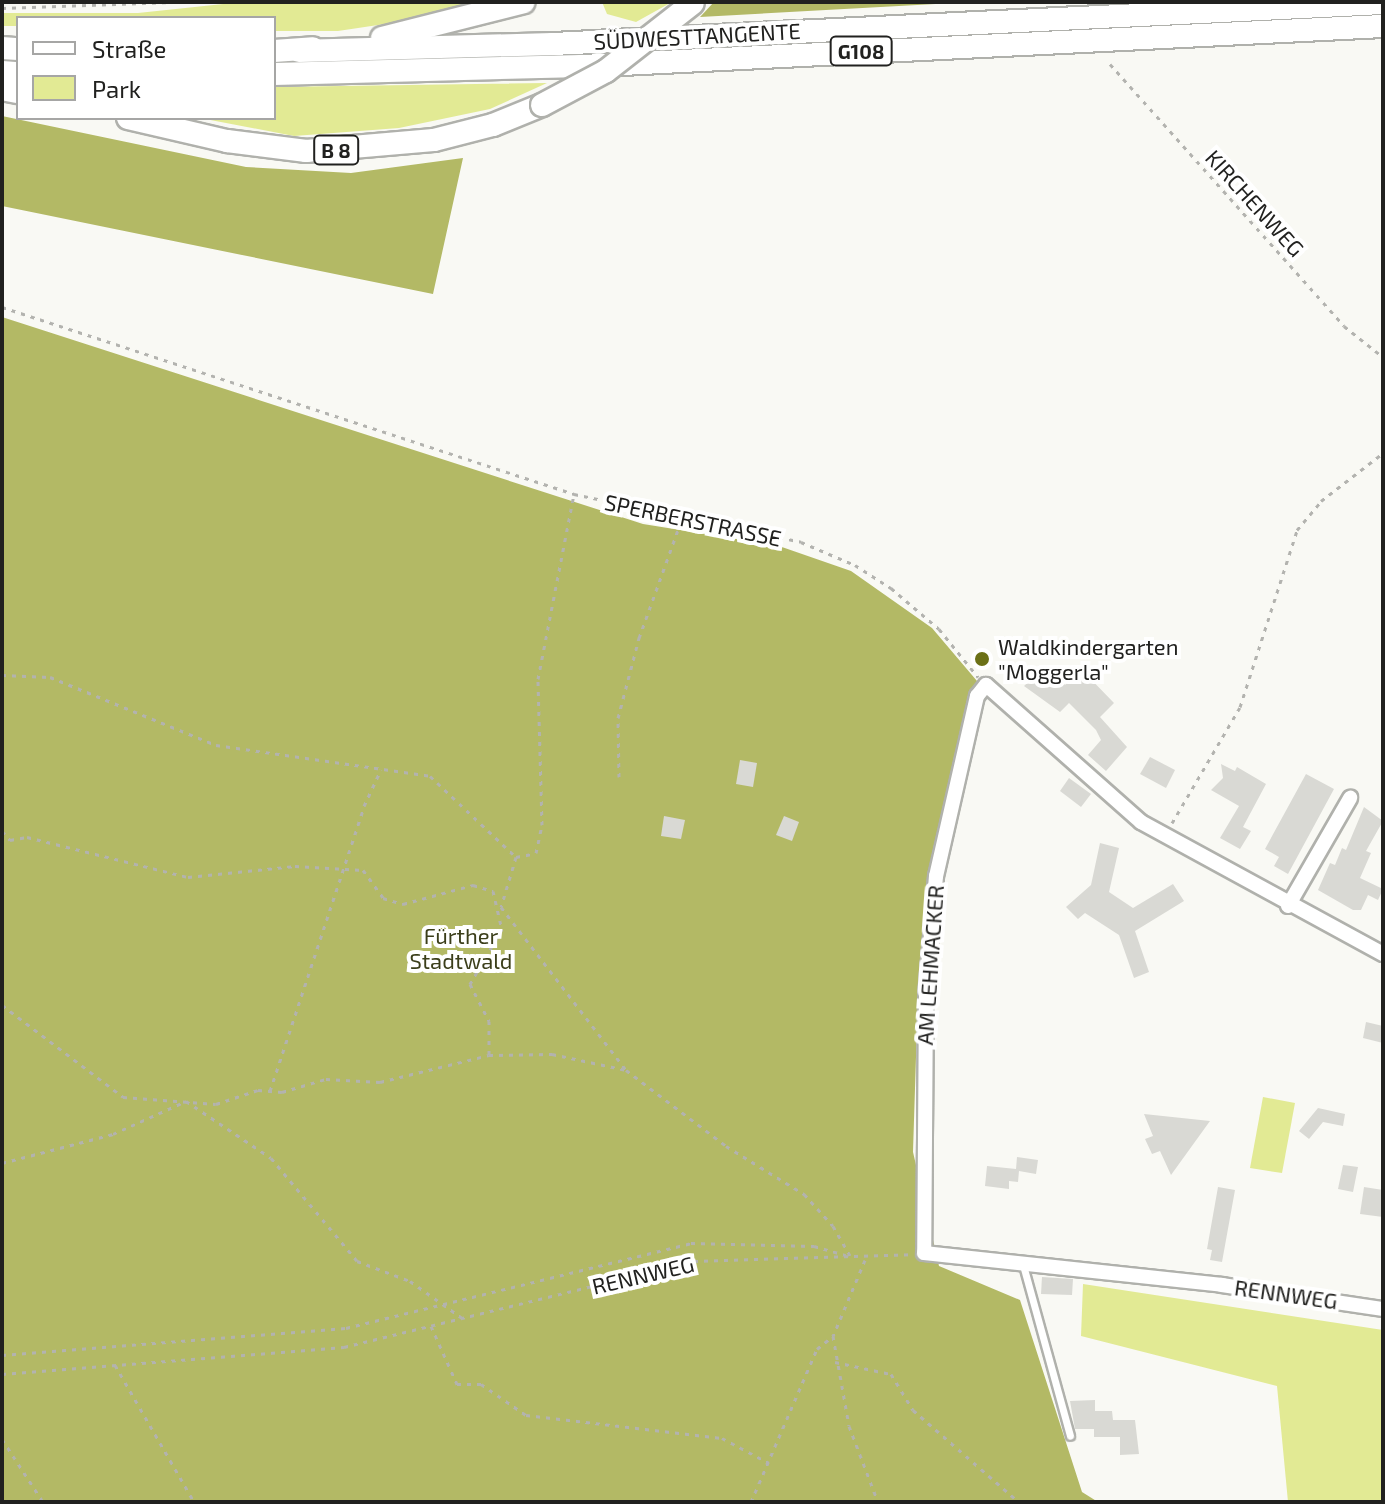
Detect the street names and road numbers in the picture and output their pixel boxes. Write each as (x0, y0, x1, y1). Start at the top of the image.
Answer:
street label: SÜDWESTTANGENTE (593, 17, 801, 55)
road number: G108 (829, 35, 893, 67)
road number: B 8 (312, 134, 360, 166)
street label: KIRCHENWEG (1200, 144, 1310, 262)
street label: SPERBERSTRASSE (602, 488, 784, 552)
street label: AM LEHMACKER (911, 884, 949, 1046)
street label: RENNWEG (589, 1250, 697, 1300)
street label: RENNWEG (1233, 1274, 1339, 1314)

